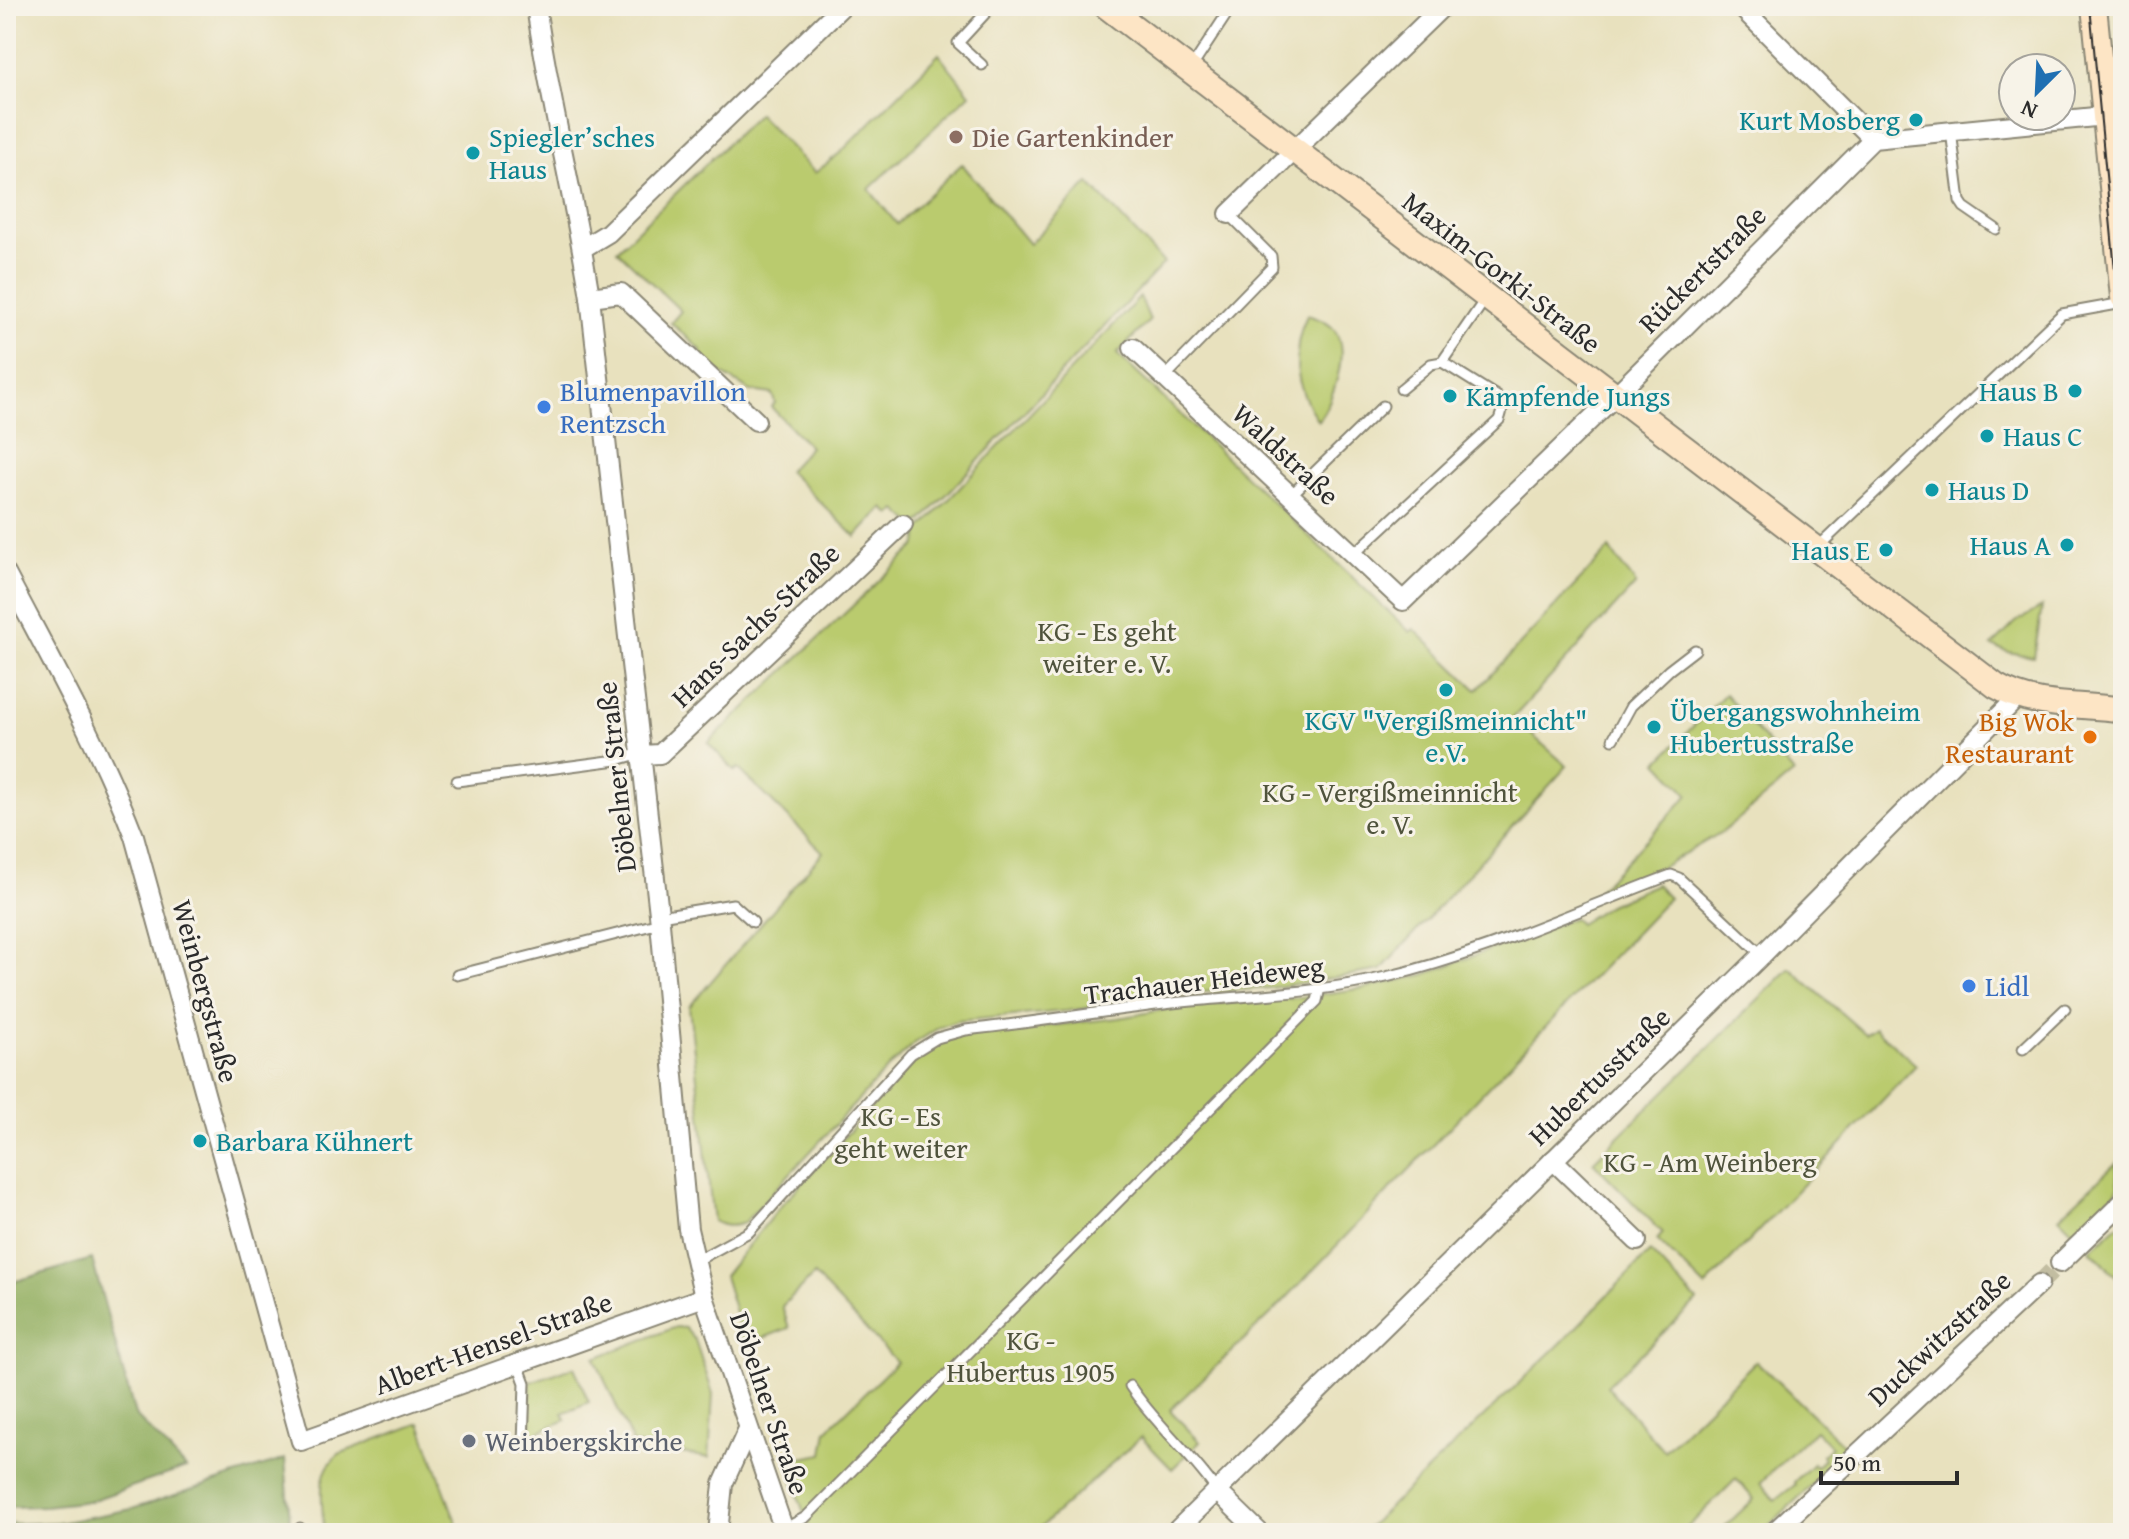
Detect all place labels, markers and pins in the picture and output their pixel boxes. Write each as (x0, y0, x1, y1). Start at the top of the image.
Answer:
place label: Kurt Mosberg (1739, 99, 1900, 140)
marker: Kurt Mosberg (1907, 111, 1925, 129)
place label: Spiegler’sches Haus (489, 116, 655, 189)
place label: Die Gartenkinder (972, 116, 1174, 157)
marker: Die Gartenkinder (947, 128, 965, 146)
marker: Spiegler’sches Haus (464, 144, 482, 162)
place label: Blumenpavillon Rentzsch (560, 370, 746, 443)
place label: Haus B (1979, 370, 2059, 411)
place label: Kämpfende Jungs (1466, 375, 1671, 416)
marker: Haus B (2066, 382, 2084, 400)
marker: Kämpfende Jungs (1441, 387, 1459, 405)
marker: Blumenpavillon Rentzsch (535, 398, 553, 416)
place label: Haus C (2003, 415, 2082, 456)
marker: Haus C (1978, 427, 1996, 445)
place label: Haus D (1948, 469, 2029, 510)
marker: Haus D (1923, 481, 1941, 499)
place label: Haus A (1970, 524, 2051, 565)
place label: Haus E (1792, 529, 1870, 570)
marker: Haus A (2058, 536, 2076, 554)
marker: Haus E (1877, 541, 1895, 559)
marker: KGV "Vergißmeinnicht" e.V. (1437, 681, 1455, 699)
place label: Übergangswohnheim Hubertusstraße (1670, 690, 1920, 763)
place label: KGV "Vergißmeinnicht" e.V. (1305, 699, 1587, 772)
place label: Big Wok Restaurant (1945, 700, 2075, 773)
marker: Übergangswohnheim Hubertusstraße (1645, 718, 1663, 736)
marker: Big Wok Restaurant (2081, 728, 2099, 746)
place label: Lidl (1985, 965, 2029, 1006)
marker: Lidl (1960, 977, 1978, 995)
place label: Barbara Kühnert (216, 1120, 413, 1161)
marker: Barbara Kühnert (191, 1132, 209, 1150)
place label: Weinbergskirche (485, 1420, 683, 1461)
marker: Weinbergskirche (460, 1432, 478, 1450)

